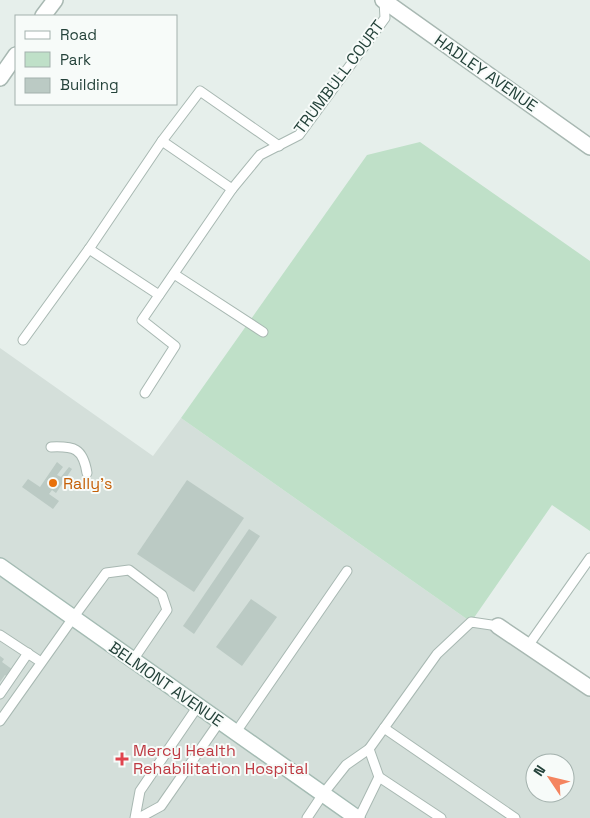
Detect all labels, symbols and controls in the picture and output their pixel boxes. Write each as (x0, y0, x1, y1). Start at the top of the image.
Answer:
legend (15, 15, 178, 105)
street label: TRUMBULL COURT (289, 16, 389, 138)
text: Road (60, 25, 97, 44)
street label: HADLEY AVENUE (430, 30, 542, 116)
text: Park (60, 50, 91, 69)
text: Building (60, 75, 119, 94)
place label: Rally's (63, 473, 112, 494)
marker: Rally's (47, 477, 59, 489)
street label: BELMONT AVENUE (105, 637, 227, 731)
place label: Mercy Health Rehabilitation Hospital (133, 740, 308, 779)
marker: Mercy Health Rehabilitation Hospital (115, 752, 129, 766)
north arrow (525, 753, 575, 803)
text: N (529, 762, 549, 780)

